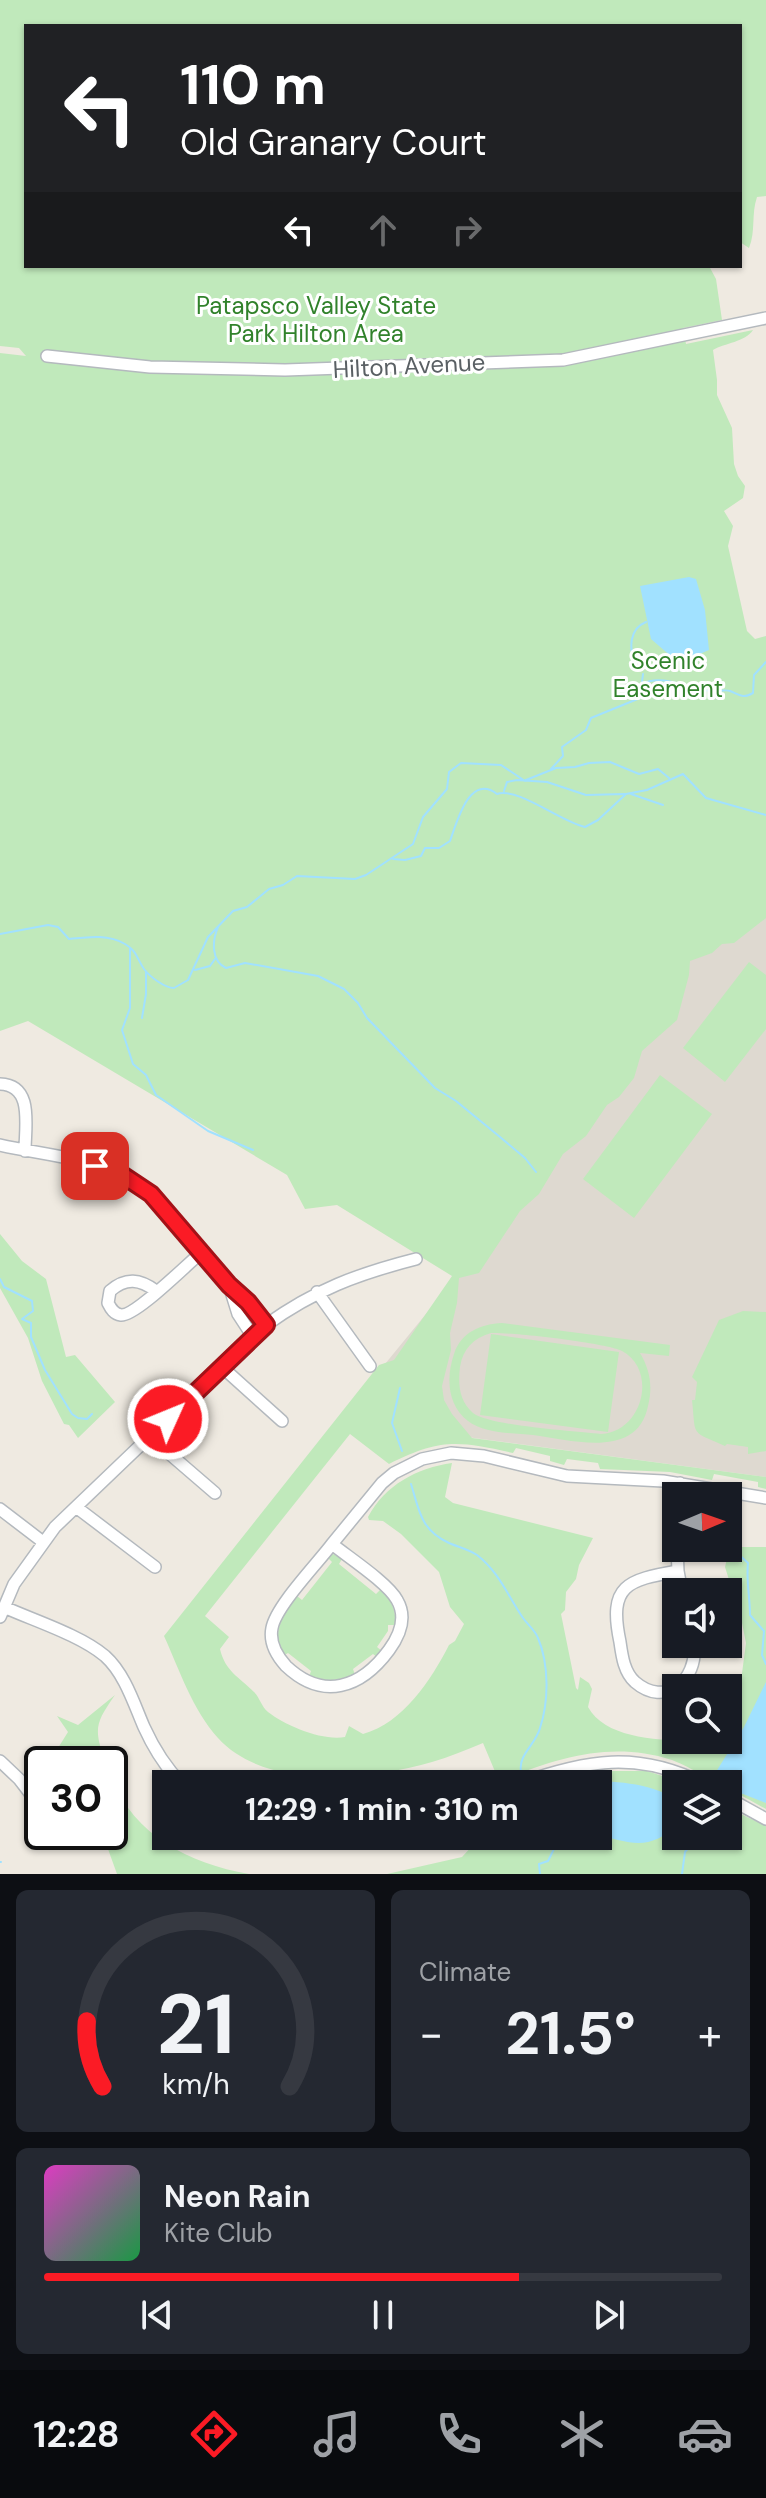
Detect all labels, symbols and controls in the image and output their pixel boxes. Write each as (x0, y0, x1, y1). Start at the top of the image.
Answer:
text: 110 m (180, 48, 326, 121)
icon: left (48, 56, 152, 160)
text: Old Granary Court (180, 119, 487, 166)
icon: left (277, 208, 321, 252)
icon: ahead (361, 208, 405, 252)
icon: right (445, 208, 489, 252)
park label: Patapsco Valley State Park Hilton Area (196, 290, 436, 349)
street label: Hilton Avenue (332, 346, 486, 385)
park label: Scenic Easement (613, 645, 723, 704)
pin (61, 1132, 129, 1200)
icon: arrive (73, 1144, 117, 1188)
position arrow (126, 1377, 210, 1461)
north arrow (662, 1482, 742, 1562)
map controls (662, 1482, 742, 1850)
button: sound (662, 1578, 742, 1658)
button: search (662, 1674, 742, 1754)
speed limit sign: 30 (24, 1746, 128, 1850)
button: layers (662, 1770, 742, 1850)
text: 12:29 · 1 min · 310 m (245, 1790, 519, 1829)
text: Climate (419, 1955, 511, 1989)
text: 21 (156, 1970, 235, 2079)
text: 21.5° (505, 1994, 636, 2073)
text: − (419, 2005, 443, 2063)
text: + (698, 2005, 722, 2063)
text: km/h (162, 2066, 229, 2103)
text: Neon Rain (164, 2177, 310, 2216)
text: Kite Club (164, 2216, 273, 2250)
icon: previous (135, 2293, 179, 2337)
icon: pause (361, 2293, 405, 2337)
icon: next (587, 2293, 631, 2337)
icon: directions (186, 2406, 242, 2462)
icon: music (309, 2406, 365, 2462)
icon: phone (431, 2406, 487, 2462)
icon: climate (554, 2406, 610, 2462)
icon: car (677, 2406, 733, 2462)
text: 12:28 (33, 2411, 120, 2458)

